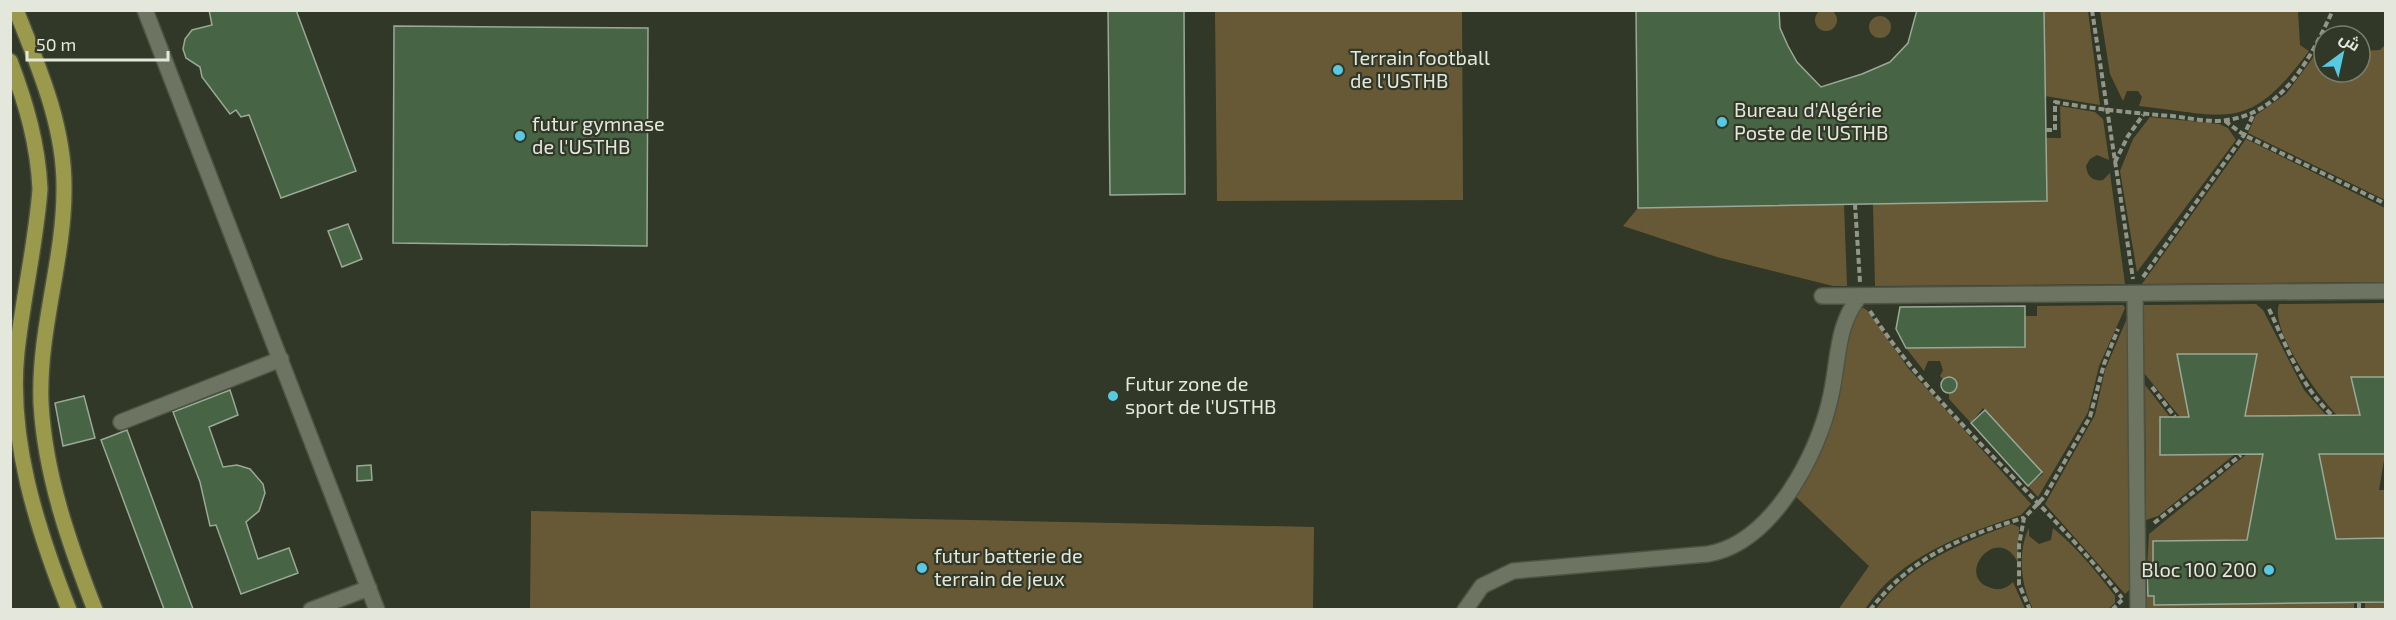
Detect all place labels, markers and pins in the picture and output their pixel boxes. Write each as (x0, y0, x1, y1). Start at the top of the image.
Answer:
place label: Terrain football de l'USTHB (1350, 45, 1490, 92)
marker: Terrain football de l'USTHB (1331, 63, 1345, 77)
place label: Bureau d'Algérie Poste de l'USTHB (1734, 97, 1888, 144)
place label: futur gymnase de l'USTHB (532, 111, 665, 158)
marker: Bureau d'Algérie Poste de l'USTHB (1715, 115, 1729, 129)
marker: futur gymnase de l'USTHB (513, 129, 527, 143)
place label: Futur zone de sport de l'USTHB (1125, 371, 1277, 418)
marker: Futur zone de sport de l'USTHB (1106, 389, 1120, 403)
place label: futur batterie de terrain de jeux (934, 543, 1083, 590)
place label: Bloc 100 200 (2141, 557, 2257, 581)
marker: futur batterie de terrain de jeux (915, 561, 929, 575)
marker: Bloc 100 200 (2262, 563, 2276, 577)

